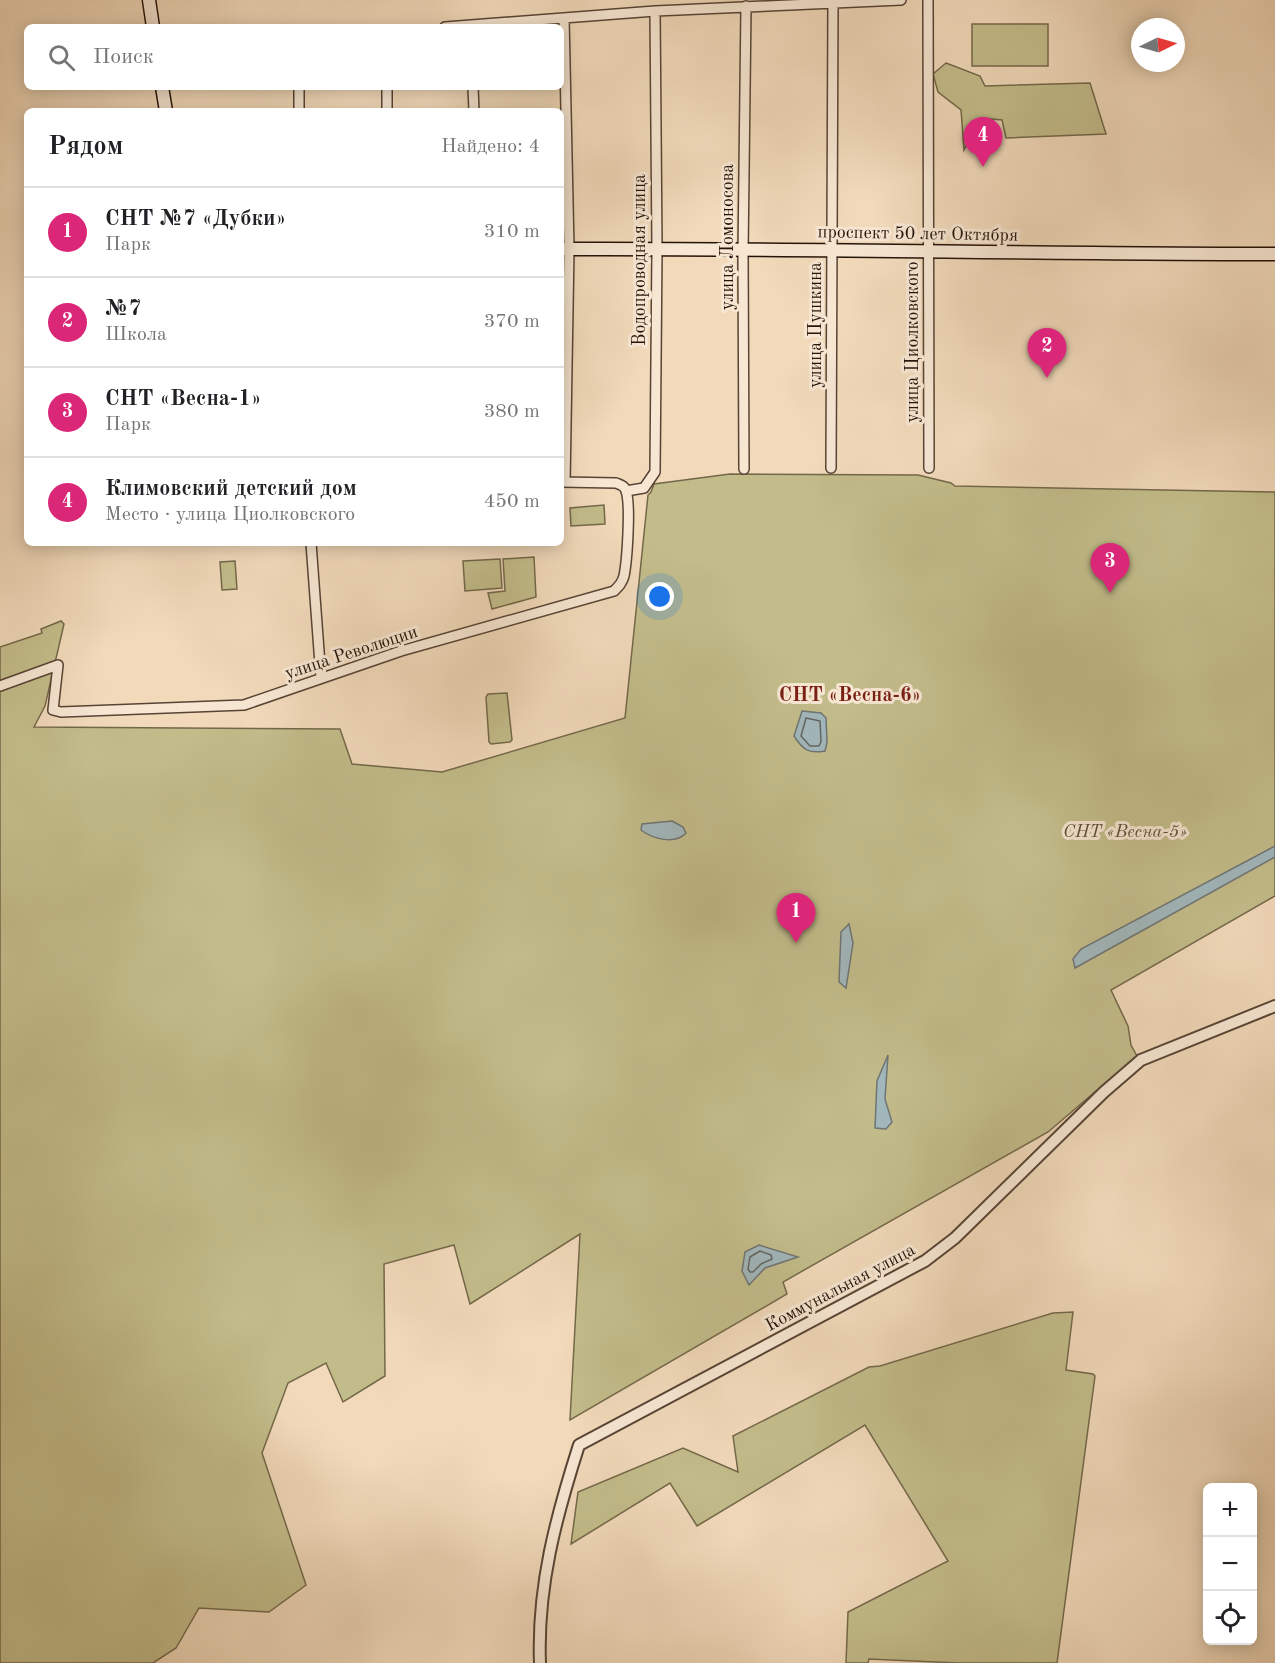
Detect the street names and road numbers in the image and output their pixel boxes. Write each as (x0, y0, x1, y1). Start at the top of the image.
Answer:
street label: улица Ломоносова (719, 164, 737, 310)
street label: Водопроводная улица (631, 174, 649, 346)
street label: проспект 50 лет Октября (818, 223, 1018, 245)
street label: улица Циолковского (904, 261, 922, 423)
street label: улица Пушкина (807, 262, 825, 388)
street label: улица Революции (283, 623, 420, 683)
street label: Коммунальная улица (763, 1241, 918, 1335)

